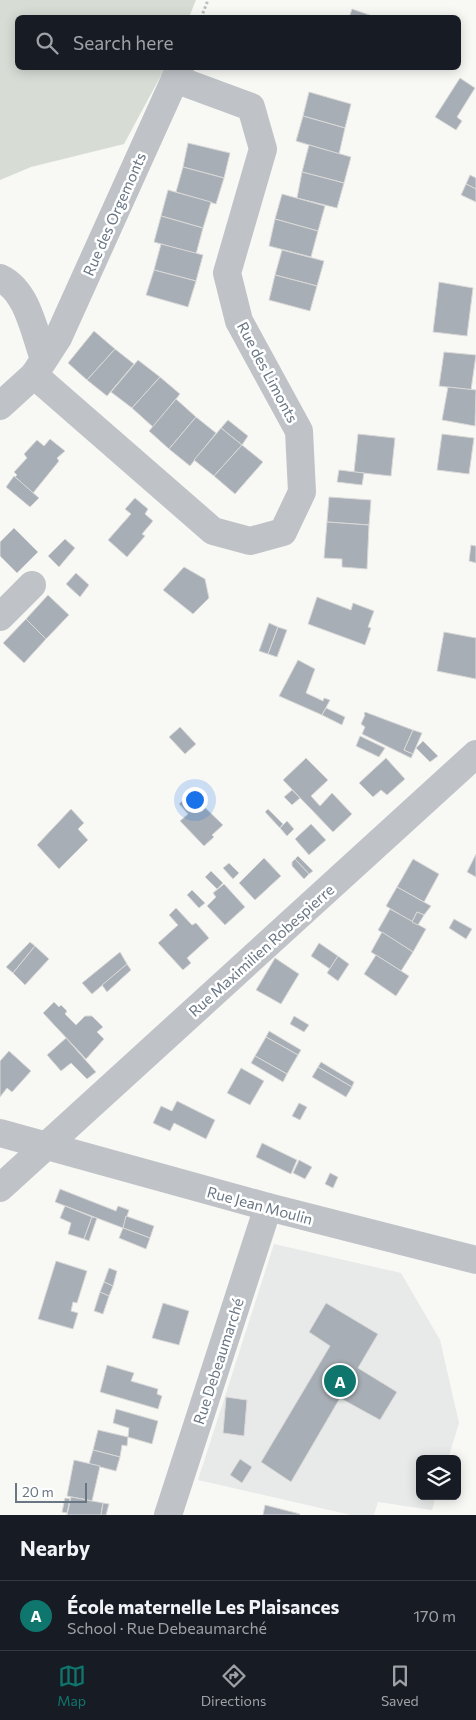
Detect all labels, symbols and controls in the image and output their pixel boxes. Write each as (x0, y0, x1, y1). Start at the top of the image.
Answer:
search box (15, 15, 461, 70)
icon: search (33, 29, 61, 57)
text: Search here (73, 31, 173, 54)
street label: Rue des Orgemonts (79, 149, 149, 278)
street label: Rue des Limonts (234, 319, 302, 426)
your location (182, 787, 208, 813)
street label: Rue Maximilien Robespierre (185, 880, 337, 1020)
street label: Rue Jean Moulin (205, 1182, 315, 1228)
street label: Rue Debeaumarché (189, 1296, 247, 1426)
pin: A (324, 1362, 356, 1400)
map controls (416, 1455, 461, 1500)
button: layers (416, 1455, 461, 1500)
scale bar (15, 1480, 88, 1503)
text: 20 m (22, 1483, 54, 1500)
text: Nearby (20, 1535, 90, 1560)
text: École maternelle Les Plaisances (67, 1595, 339, 1618)
text: A (30, 1606, 42, 1625)
text: 170 m (413, 1606, 456, 1625)
text: School · Rue Debeaumarché (67, 1618, 267, 1637)
tab: Map (57, 1662, 86, 1709)
tab: Directions (201, 1662, 266, 1709)
tab: Saved (381, 1662, 419, 1709)

